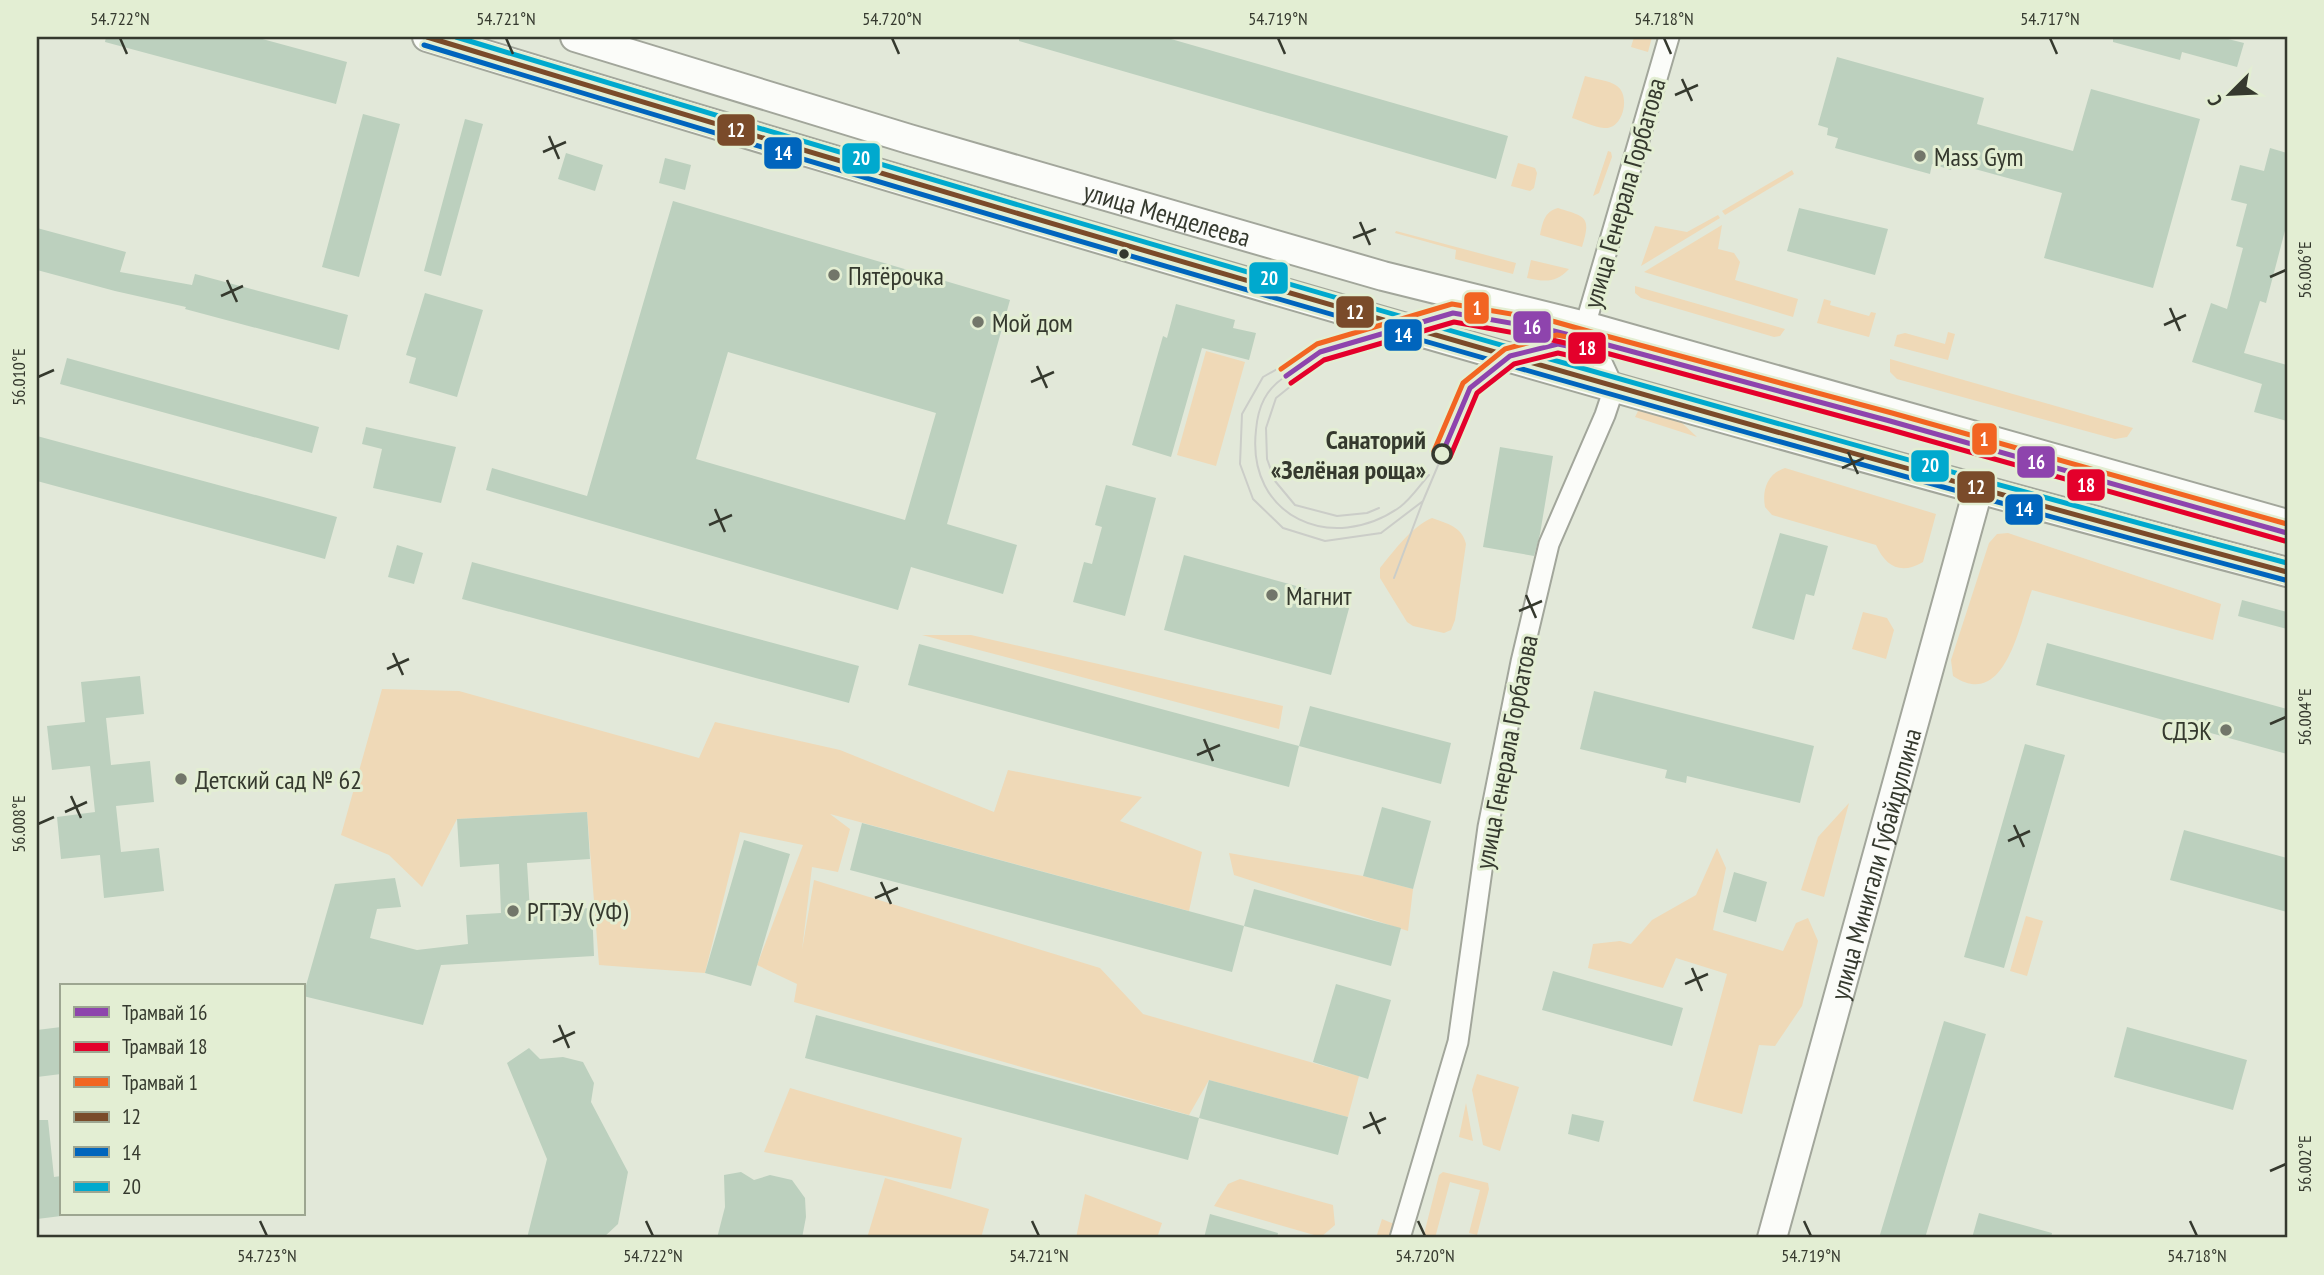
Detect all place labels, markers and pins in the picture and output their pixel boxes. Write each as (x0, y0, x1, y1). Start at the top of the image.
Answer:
place label: Mass Gym (1934, 140, 2024, 173)
marker: Mass Gym (1912, 148, 1928, 164)
unlabelled marker (1117, 247, 1131, 261)
place label: Пятёрочка (848, 259, 944, 292)
marker: Пятёрочка (826, 267, 842, 283)
place label: Мой дом (992, 306, 1073, 339)
marker: Мой дом (970, 314, 986, 330)
place label: Санаторий «Зелёная роща» (1271, 423, 1426, 486)
marker: Санаторий «Зелёная роща» (1432, 444, 1452, 464)
place label: Магнит (1286, 579, 1352, 612)
marker: Магнит (1264, 587, 1280, 603)
place label: СДЭК (2162, 714, 2212, 747)
marker: СДЭК (2218, 722, 2234, 738)
place label: Детский сад № 62 (195, 763, 362, 796)
marker: Детский сад № 62 (173, 771, 189, 787)
place label: РГТЭУ (УФ) (527, 895, 628, 928)
marker: РГТЭУ (УФ) (505, 903, 521, 919)

